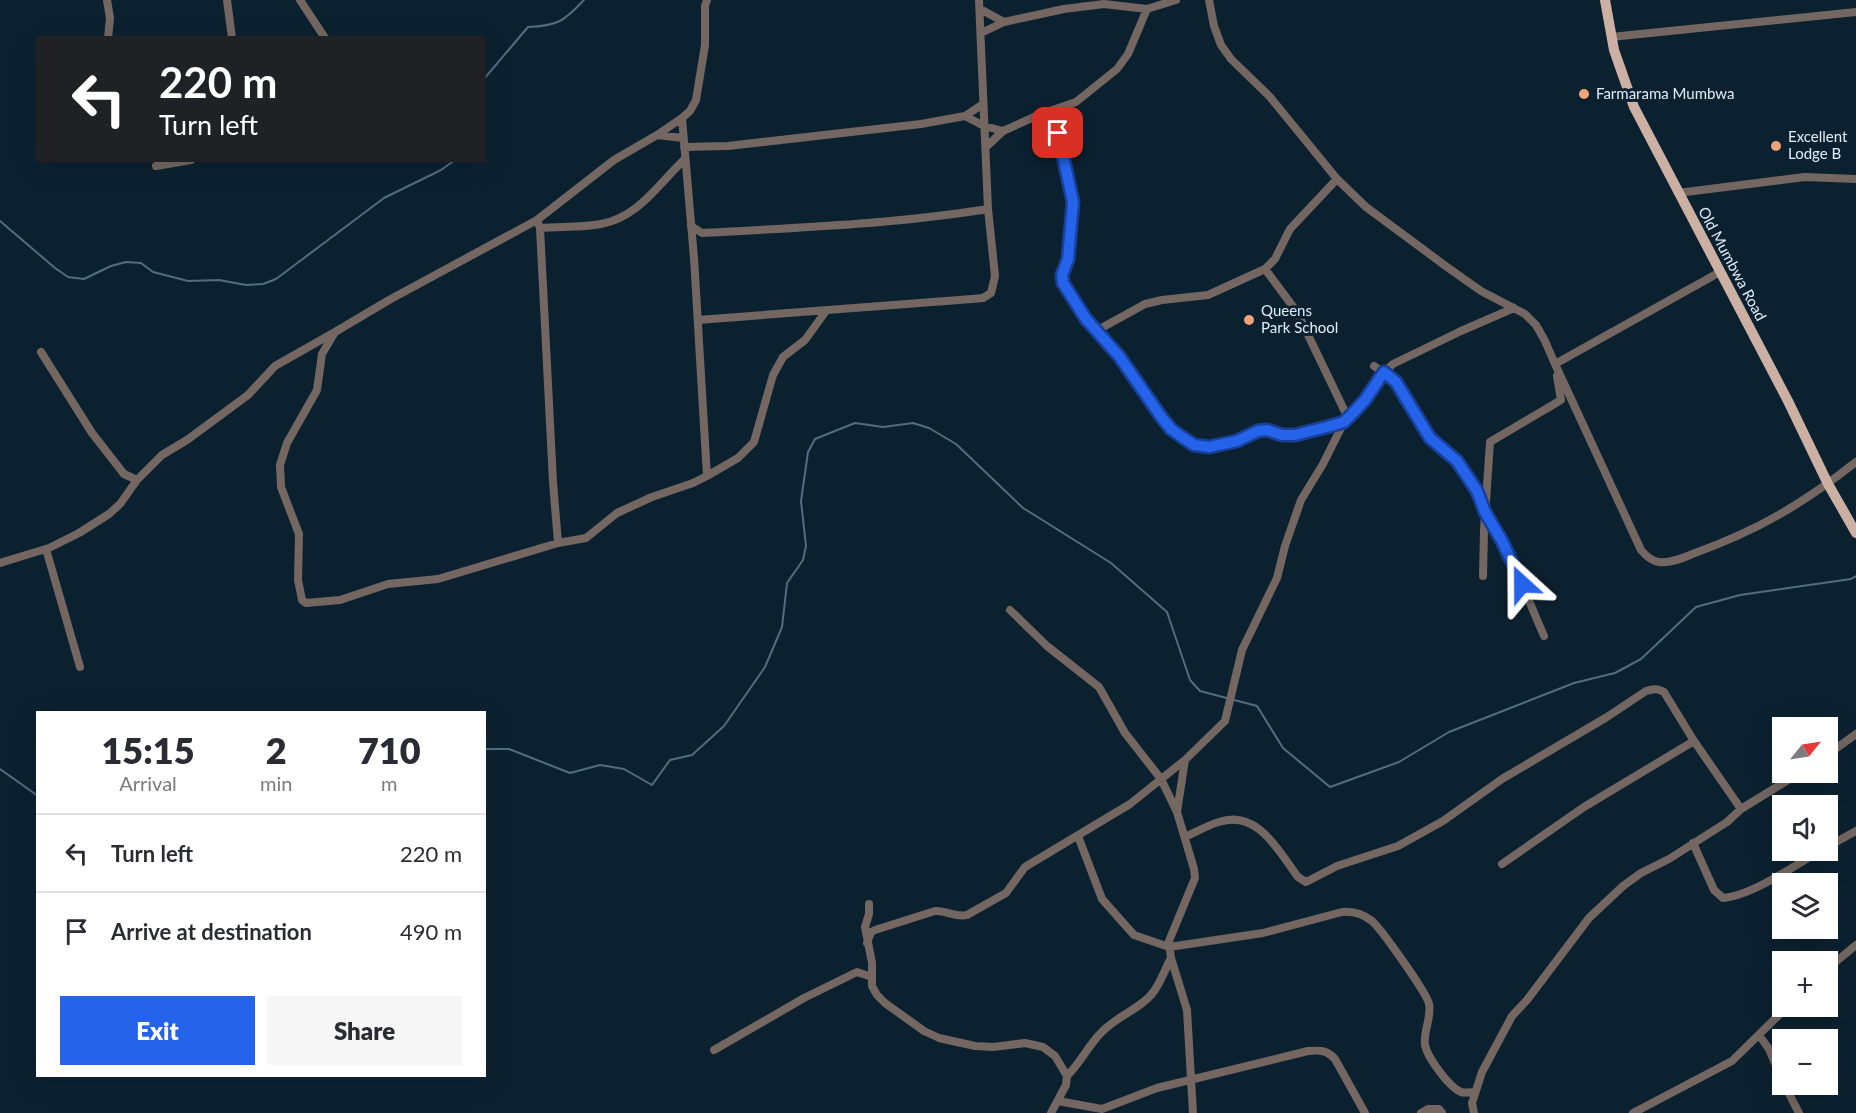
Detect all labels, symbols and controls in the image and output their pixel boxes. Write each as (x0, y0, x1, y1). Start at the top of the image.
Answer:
text: 220 m (159, 57, 277, 107)
icon: left (60, 60, 138, 138)
place label: Farmarama Mumbwa (1596, 84, 1735, 102)
marker: Farmarama Mumbwa (1577, 87, 1591, 101)
pin (1032, 107, 1083, 158)
text: Turn left (159, 108, 258, 141)
icon: arrive (1041, 116, 1074, 149)
place label: Excellent Lodge B (1788, 127, 1848, 162)
marker: Excellent Lodge B (1769, 139, 1783, 153)
street label: Old Mumbwa Road (1695, 203, 1771, 324)
place label: Queens Park School (1261, 301, 1338, 336)
marker: Queens Park School (1242, 313, 1256, 327)
position arrow (1490, 552, 1554, 616)
north arrow (1772, 717, 1838, 783)
map controls (1772, 717, 1838, 1095)
text: 15:15 (101, 728, 195, 772)
text: 2 (266, 728, 287, 772)
text: 710 (358, 728, 421, 772)
text: Arrival (119, 771, 177, 795)
text: min (260, 771, 292, 795)
text: m (381, 771, 397, 795)
button: sound (1772, 795, 1838, 861)
icon: left (60, 837, 93, 870)
text: Turn left (111, 840, 193, 867)
text: 220 m (400, 840, 462, 867)
button: layers (1772, 873, 1838, 939)
icon: arrive (60, 915, 93, 948)
text: Arrive at destination (111, 918, 312, 945)
text: 490 m (400, 918, 462, 945)
button: + (1772, 951, 1838, 1017)
button: Exit (60, 996, 255, 1065)
button: Share (267, 996, 462, 1065)
button: − (1772, 1029, 1838, 1095)

